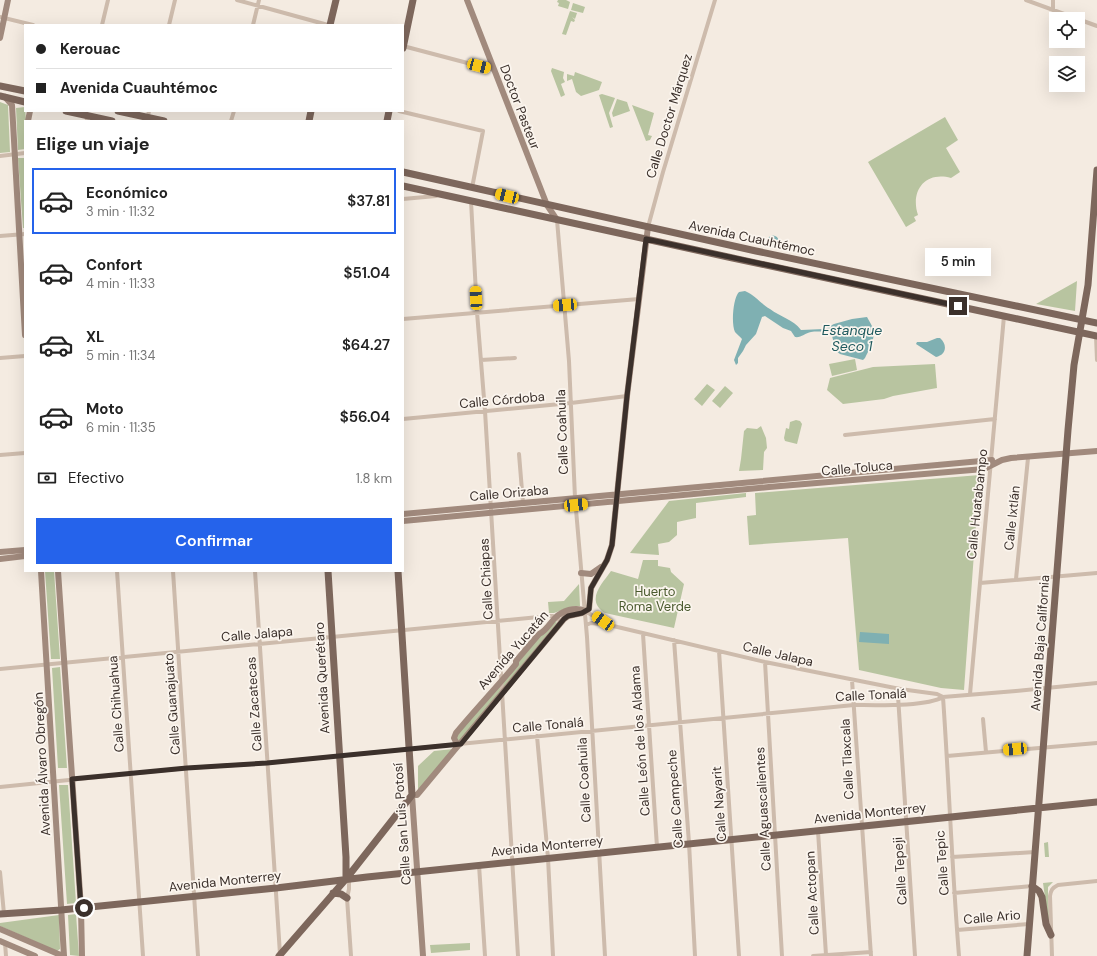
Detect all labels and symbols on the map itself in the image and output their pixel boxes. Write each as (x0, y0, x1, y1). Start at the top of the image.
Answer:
street label: Calle Doctor Márquez (642, 52, 696, 180)
car (466, 57, 492, 75)
street label: Doctor Pasteur (496, 62, 544, 152)
car (494, 187, 520, 205)
street label: Avenida Cuauhtémoc (687, 216, 817, 260)
callout: 5 min (925, 248, 991, 276)
car (469, 286, 483, 310)
route end (949, 297, 967, 315)
car (553, 298, 577, 312)
water label: Estanque Seco 1 (822, 321, 882, 355)
street label: Calle Córdoba (459, 388, 545, 412)
street label: Calle Coahuila (552, 389, 572, 475)
street label: Calle Huatabampo (963, 448, 991, 560)
street label: Calle Toluca (821, 456, 893, 480)
street label: Calle Orizaba (469, 481, 549, 505)
street label: Calle Ixtlán (1000, 485, 1024, 551)
car (563, 498, 589, 512)
street label: Calle Chiapas (475, 538, 497, 620)
street label: Avenida Baja California (1027, 574, 1053, 712)
park label: Huerto Roma Verde (619, 583, 691, 615)
street label: Avenida Yucatán (474, 607, 552, 693)
car (590, 609, 616, 633)
street label: Avenida Querétaro (311, 621, 333, 734)
street label: Calle Jalapa (220, 622, 294, 646)
street label: Calle Jalapa (741, 638, 815, 670)
street label: Calle Guanajuato (160, 652, 184, 756)
street label: Calle Chihuahua (104, 655, 128, 753)
street label: Calle Zacatecas (242, 656, 266, 752)
street label: Calle León de los Aldama (626, 665, 654, 817)
street label: Calle Tonalá (835, 685, 907, 705)
street label: Avenida Álvaro Obregón (29, 692, 54, 837)
street label: Calle Tonalá (512, 713, 584, 737)
street label: Calle Tlaxcala (836, 718, 858, 800)
street label: Calle Coahuila (573, 737, 595, 823)
car (1003, 742, 1027, 756)
street label: Calle Aguascalientes (751, 747, 775, 871)
street label: Calle Campeche (663, 749, 687, 849)
street label: Calle San Luis Potosí (389, 762, 415, 886)
street label: Calle Nayarit (708, 766, 730, 842)
street label: Avenida Monterrey (813, 799, 927, 827)
street label: Calle Tepic (931, 830, 953, 896)
street label: Avenida Monterrey (490, 832, 604, 860)
street label: Calle Tepeji (889, 836, 911, 906)
street label: Calle Actopan (801, 851, 823, 935)
street label: Avenida Monterrey (168, 867, 282, 895)
route start (75, 899, 93, 917)
street label: Calle Ario (963, 906, 1022, 928)

